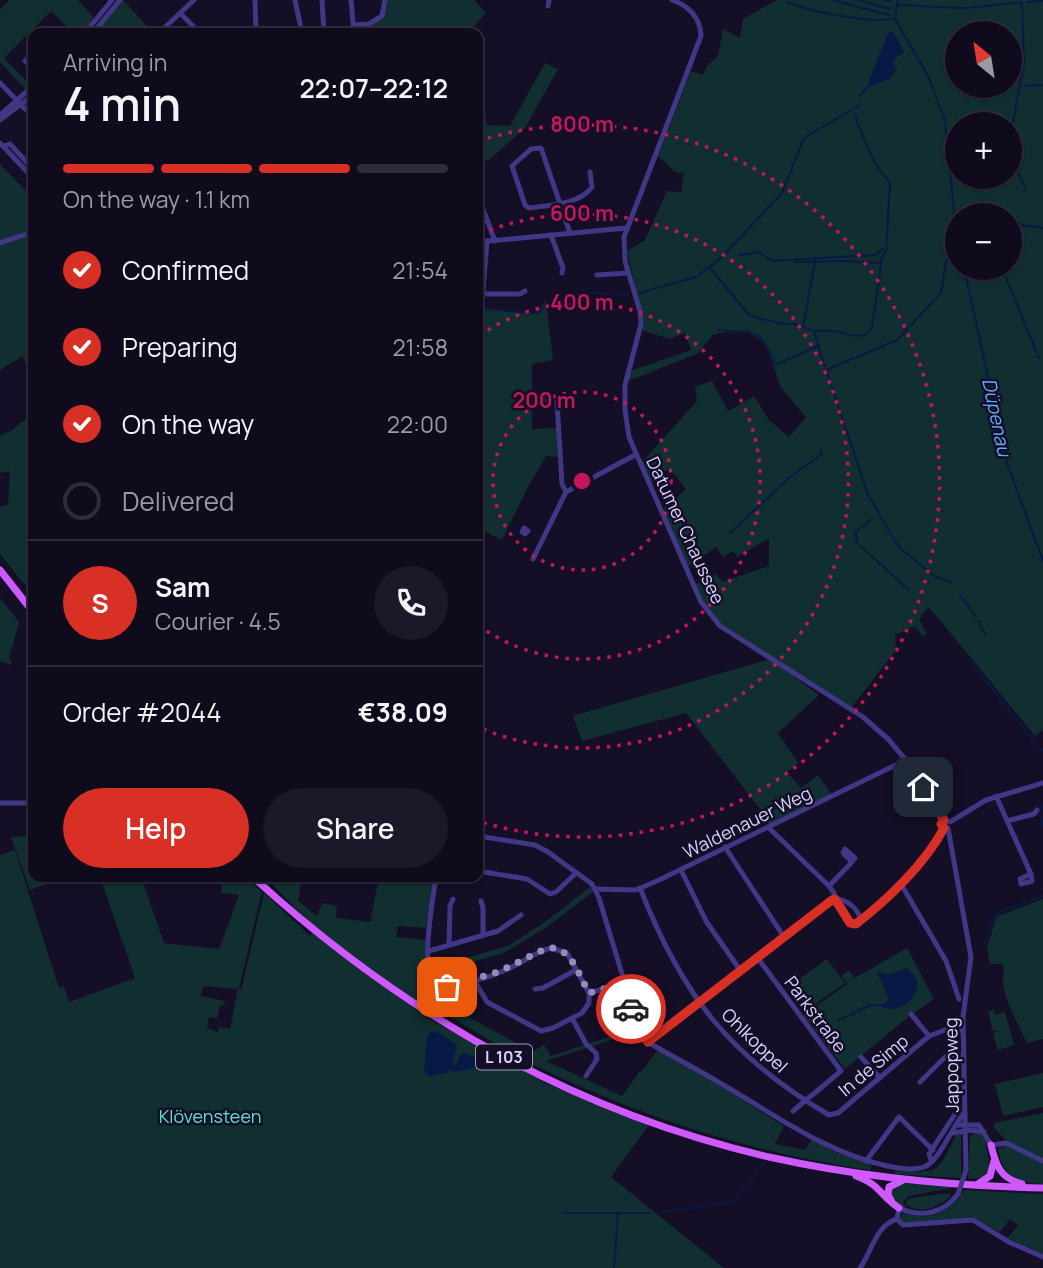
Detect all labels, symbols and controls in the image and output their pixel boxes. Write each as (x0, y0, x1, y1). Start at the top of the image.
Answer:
north arrow (945, 21, 1022, 98)
map controls (945, 21, 1022, 280)
text: Arriving in (63, 46, 168, 78)
text: 22:07–22:12 (300, 70, 448, 106)
text: 4 min (63, 72, 181, 135)
text: 800 m (550, 110, 614, 138)
button: + (945, 112, 1022, 189)
text: On the way · 1.1 km (63, 183, 250, 215)
text: 600 m (550, 199, 614, 227)
button: − (945, 203, 1022, 280)
icon: check (63, 251, 101, 289)
text: Confirmed (122, 252, 249, 288)
text: 21:54 (392, 254, 448, 286)
text: 400 m (550, 288, 614, 316)
icon: check (63, 328, 101, 366)
text: Preparing (122, 329, 238, 365)
text: 21:58 (392, 331, 448, 363)
water label: Düpenau (976, 376, 1018, 460)
text: 200 m (512, 386, 576, 414)
icon: check (63, 405, 101, 443)
text: On the way (122, 406, 254, 442)
text: 22:00 (387, 408, 448, 440)
street label: Datumer Chaussee (641, 452, 731, 608)
centre of rings (570, 469, 594, 493)
text: Delivered (122, 483, 234, 519)
button: phone (374, 566, 448, 640)
text: Sam (155, 569, 210, 605)
text: S (91, 585, 109, 621)
text: Courier · 4.5 (155, 605, 281, 637)
text: Order #2044 (63, 694, 222, 730)
text: €38.09 (358, 694, 448, 730)
pin (893, 757, 953, 817)
icon: home (904, 768, 942, 806)
street label: Waldenauer Weg (679, 781, 815, 863)
button: Help (63, 788, 249, 868)
button: Share (263, 788, 448, 868)
pin (417, 957, 477, 1017)
icon: bag (428, 968, 466, 1006)
street label: Parkstraße (779, 971, 853, 1057)
courier (596, 974, 666, 1044)
icon: car (612, 990, 650, 1028)
street label: Ohlkoppel (717, 1002, 793, 1078)
street label: Jappopweg (938, 1017, 964, 1113)
street label: In de Simp (833, 1029, 913, 1101)
road number: L 103 (476, 1044, 532, 1070)
park label: Klövensteen (159, 1104, 261, 1128)

